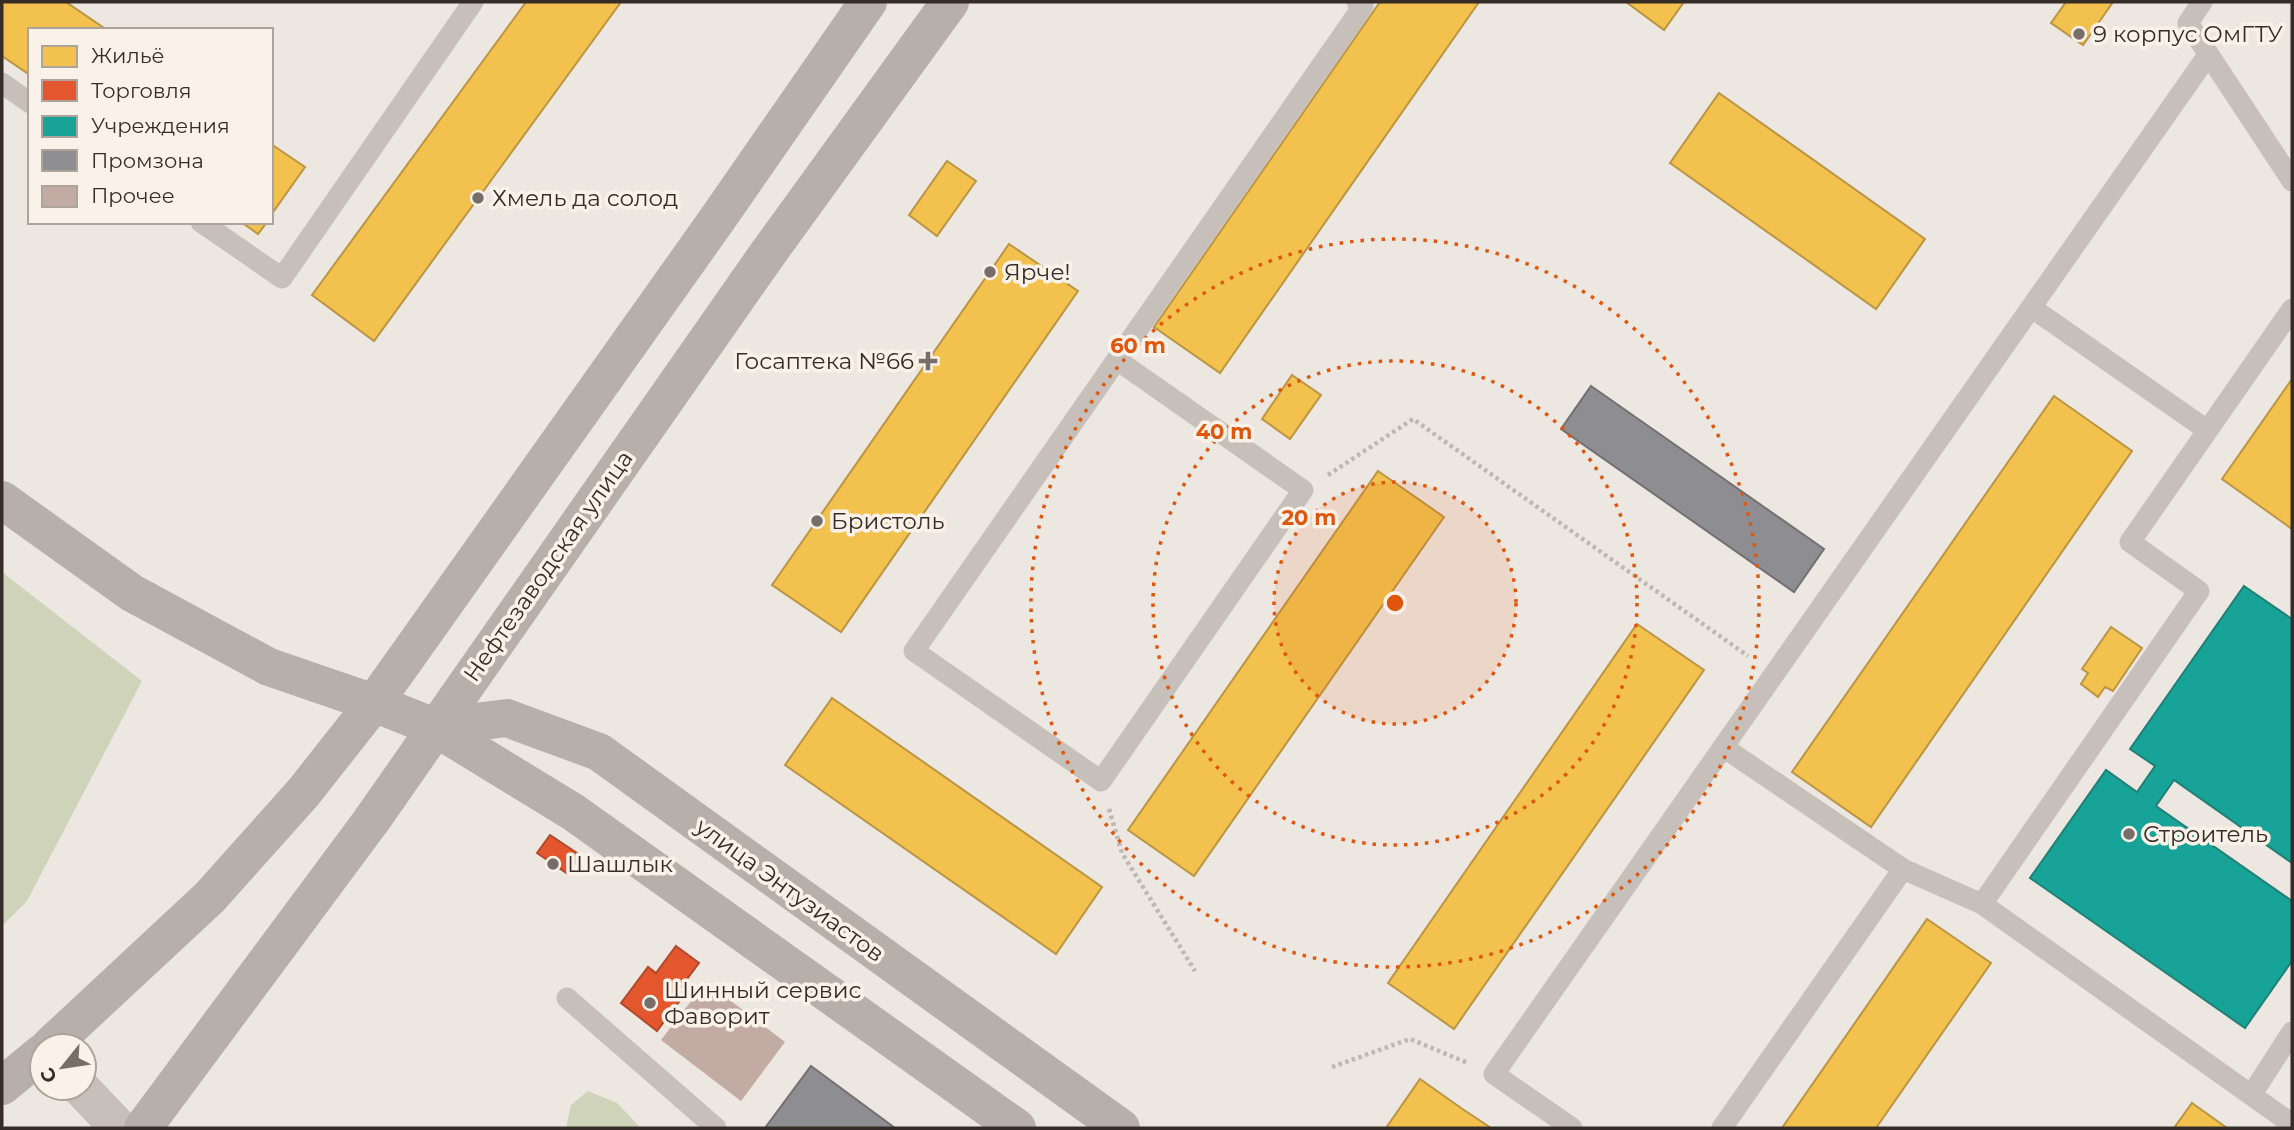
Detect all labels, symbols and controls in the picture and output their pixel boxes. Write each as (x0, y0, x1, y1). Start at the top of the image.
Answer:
place label: 9 корпус ОмГТУ (2093, 20, 2283, 48)
marker: 9 корпус ОмГТУ (2071, 26, 2087, 42)
legend (28, 28, 273, 224)
text: Жильё (91, 43, 165, 68)
text: Торговля (91, 78, 192, 103)
text: Учреждения (91, 113, 230, 138)
text: Промзона (91, 148, 204, 173)
text: Прочее (91, 183, 175, 208)
place label: Хмель да солод (492, 184, 678, 212)
marker: Хмель да солод (470, 190, 486, 206)
place label: Ярче! (1004, 258, 1071, 286)
marker: Ярче! (982, 264, 998, 280)
text: 60 m (1110, 333, 1166, 358)
place label: Госаптека №66 (734, 347, 914, 375)
marker: Госаптека №66 (920, 353, 936, 369)
text: 40 m (1196, 419, 1252, 444)
street label: Нефтезаводская улица (457, 445, 639, 687)
text: 20 m (1282, 505, 1336, 530)
place label: Бристоль (831, 507, 944, 535)
marker: Бристоль (809, 513, 825, 529)
centre of rings (1383, 591, 1407, 615)
street label: улица Энтузиастов (689, 812, 890, 968)
place label: Строитель (2143, 820, 2268, 848)
marker: Строитель (2121, 826, 2137, 842)
place label: Шашлык (567, 850, 674, 878)
marker: Шашлык (545, 856, 561, 872)
place label: Шинный сервис Фаворит (664, 976, 861, 1030)
marker: Шинный сервис Фаворит (642, 995, 658, 1011)
north arrow (28, 1032, 98, 1102)
text: С (35, 1063, 62, 1087)

